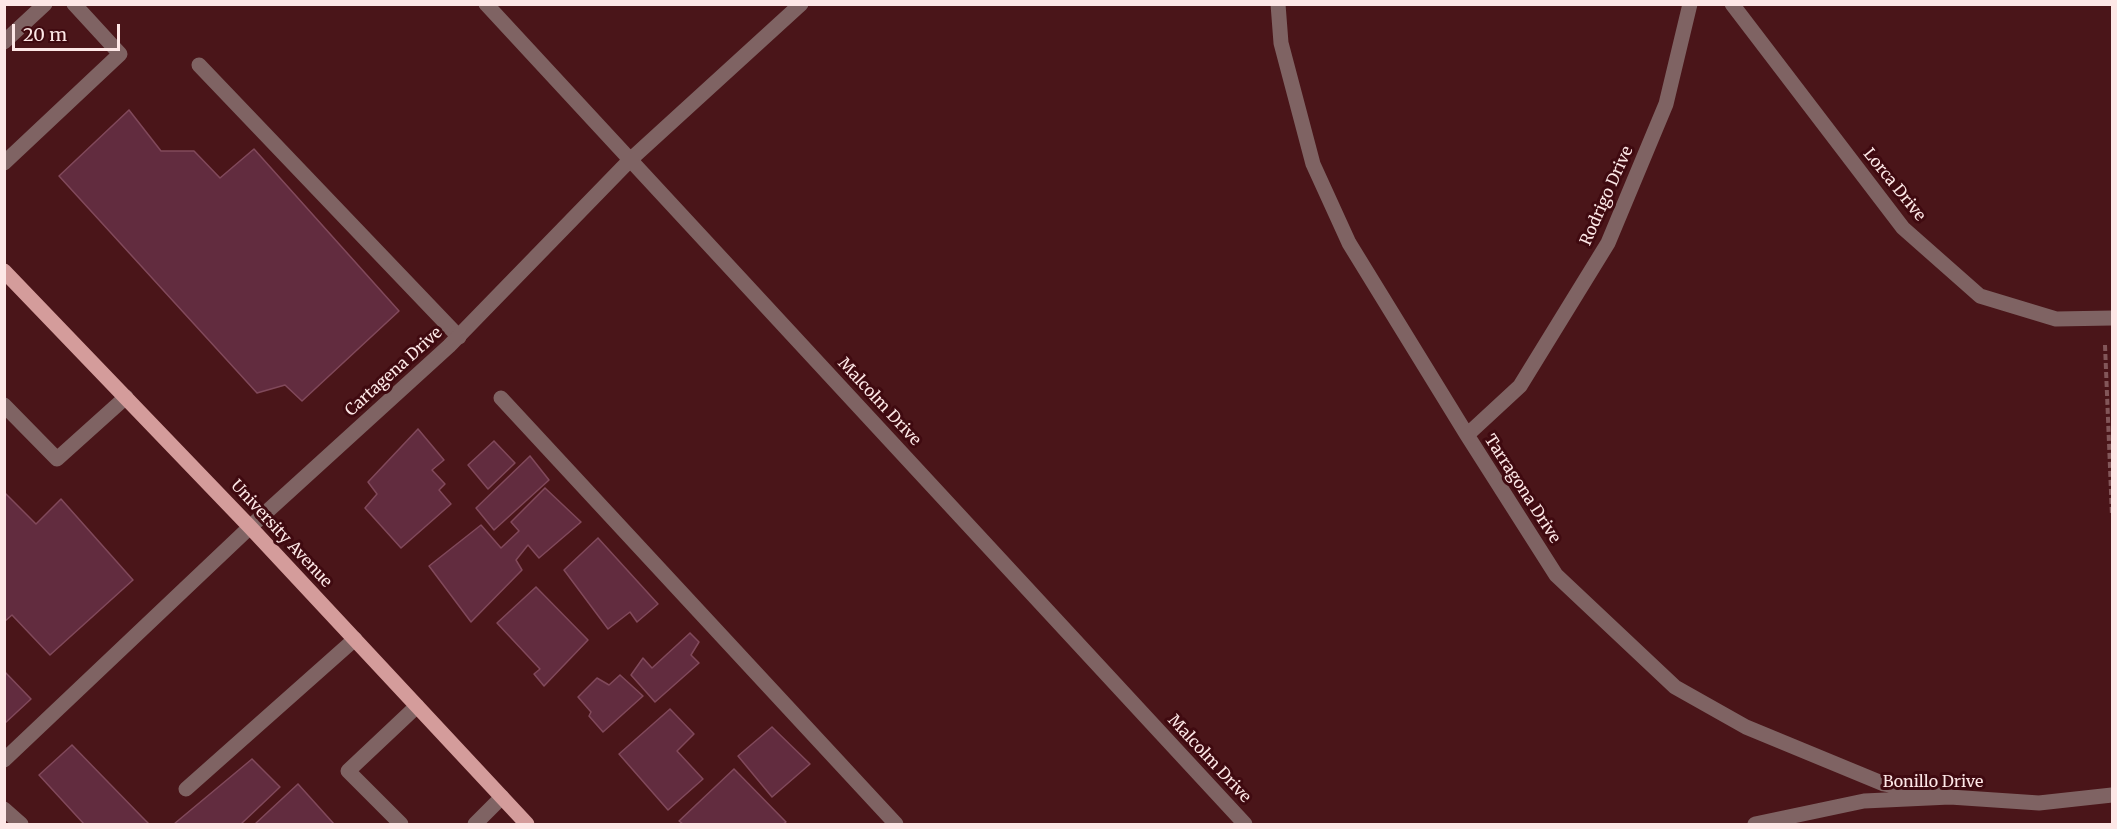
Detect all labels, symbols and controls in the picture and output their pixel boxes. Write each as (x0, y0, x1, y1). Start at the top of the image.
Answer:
scale bar (15, 12, 123, 50)
text: 20 m (23, 23, 67, 46)
street label: Rodrigo Drive (1577, 143, 1637, 249)
street label: Lorca Drive (1859, 145, 1929, 225)
street label: Cartagena Drive (342, 323, 446, 421)
street label: Malcolm Drive (834, 354, 924, 450)
street label: Tarragona Drive (1480, 431, 1564, 547)
street label: University Avenue (226, 476, 336, 592)
street label: Malcolm Drive (1164, 711, 1254, 807)
street label: Bonillo Drive (1883, 772, 1983, 792)

